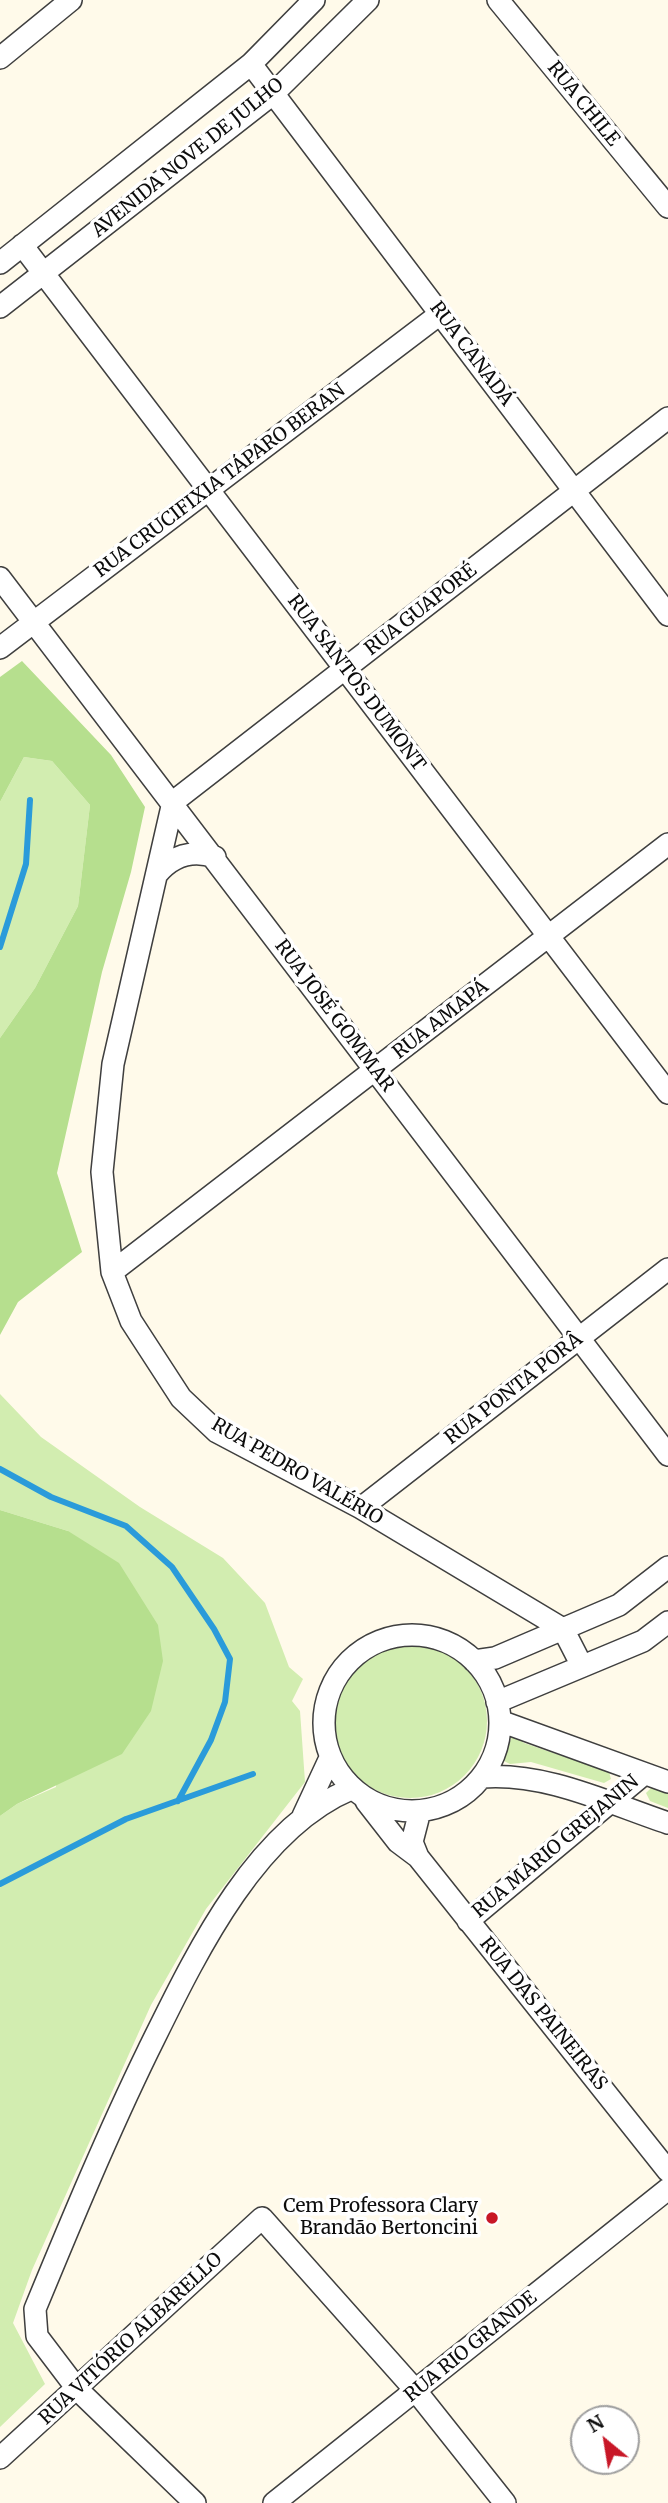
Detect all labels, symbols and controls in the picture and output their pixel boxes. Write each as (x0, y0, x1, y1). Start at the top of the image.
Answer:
street label: RUA CHILE (542, 57, 624, 151)
street label: AVENIDA NOVE DE JULHO (88, 74, 288, 242)
street label: RUA CANADÁ (424, 297, 518, 411)
street label: RUA CRUCIFIXIA TÁPARO BERAN (90, 379, 350, 583)
street label: RUA GUAPORÉ (361, 559, 481, 661)
street label: RUA SANTOS DUMONT (282, 590, 430, 776)
street label: RUA JOSÉ GOMMAR (269, 935, 399, 1097)
street label: RUA AMAPÁ (389, 976, 493, 1064)
street label: RUA PONTA PORÂ (441, 1328, 587, 1450)
street label: RUA PEDRO VALÉRIO (207, 1414, 387, 1530)
street label: RUA MÁRIO GREJANIN (468, 1771, 644, 1923)
street label: RUA DAS PAINEIRAS (474, 1933, 612, 2095)
place label: Cem Professora Clary Brandão Bertoncini (283, 2196, 478, 2240)
marker: Cem Professora Clary Brandão Bertoncini (484, 2210, 500, 2226)
street label: RUA VITÓRIO ALBARELLO (35, 2248, 227, 2430)
street label: RUA RIO GRANDE (400, 2287, 542, 2407)
north arrow (570, 2405, 640, 2475)
text: N (583, 2409, 608, 2438)

